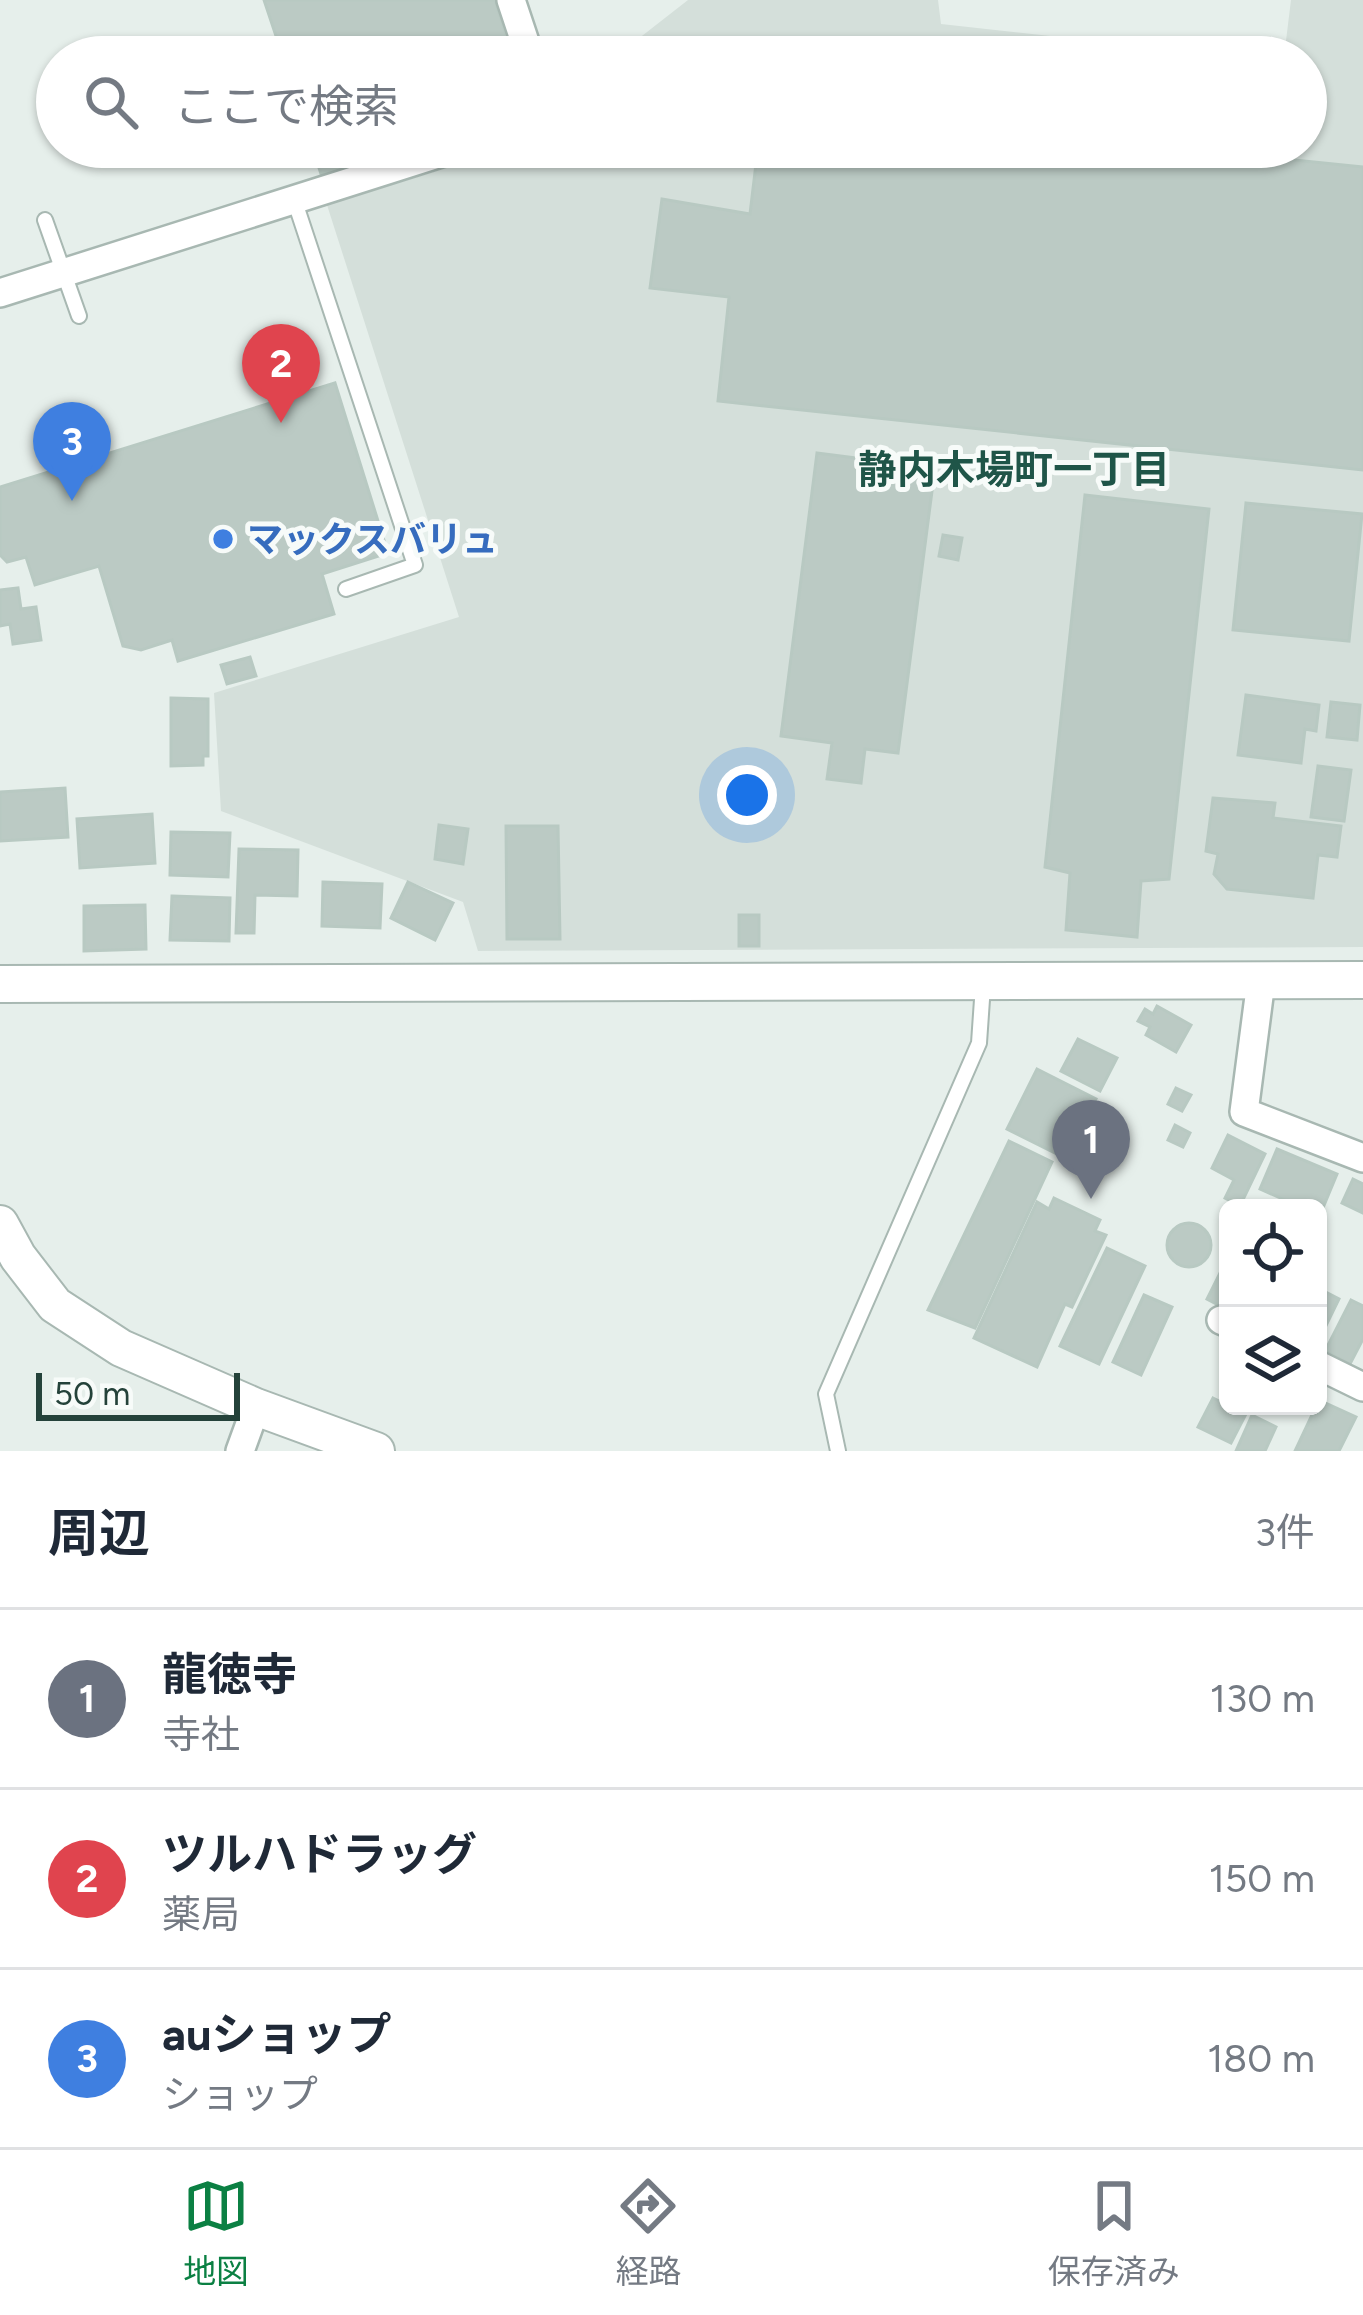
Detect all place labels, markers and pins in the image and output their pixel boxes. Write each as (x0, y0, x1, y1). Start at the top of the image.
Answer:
pin: 2 (242, 324, 320, 423)
pin: 3 (33, 402, 111, 501)
place label: マックスバリュ (247, 518, 498, 561)
marker: マックスバリュ (210, 526, 236, 552)
pin: 1 (1052, 1100, 1130, 1199)

